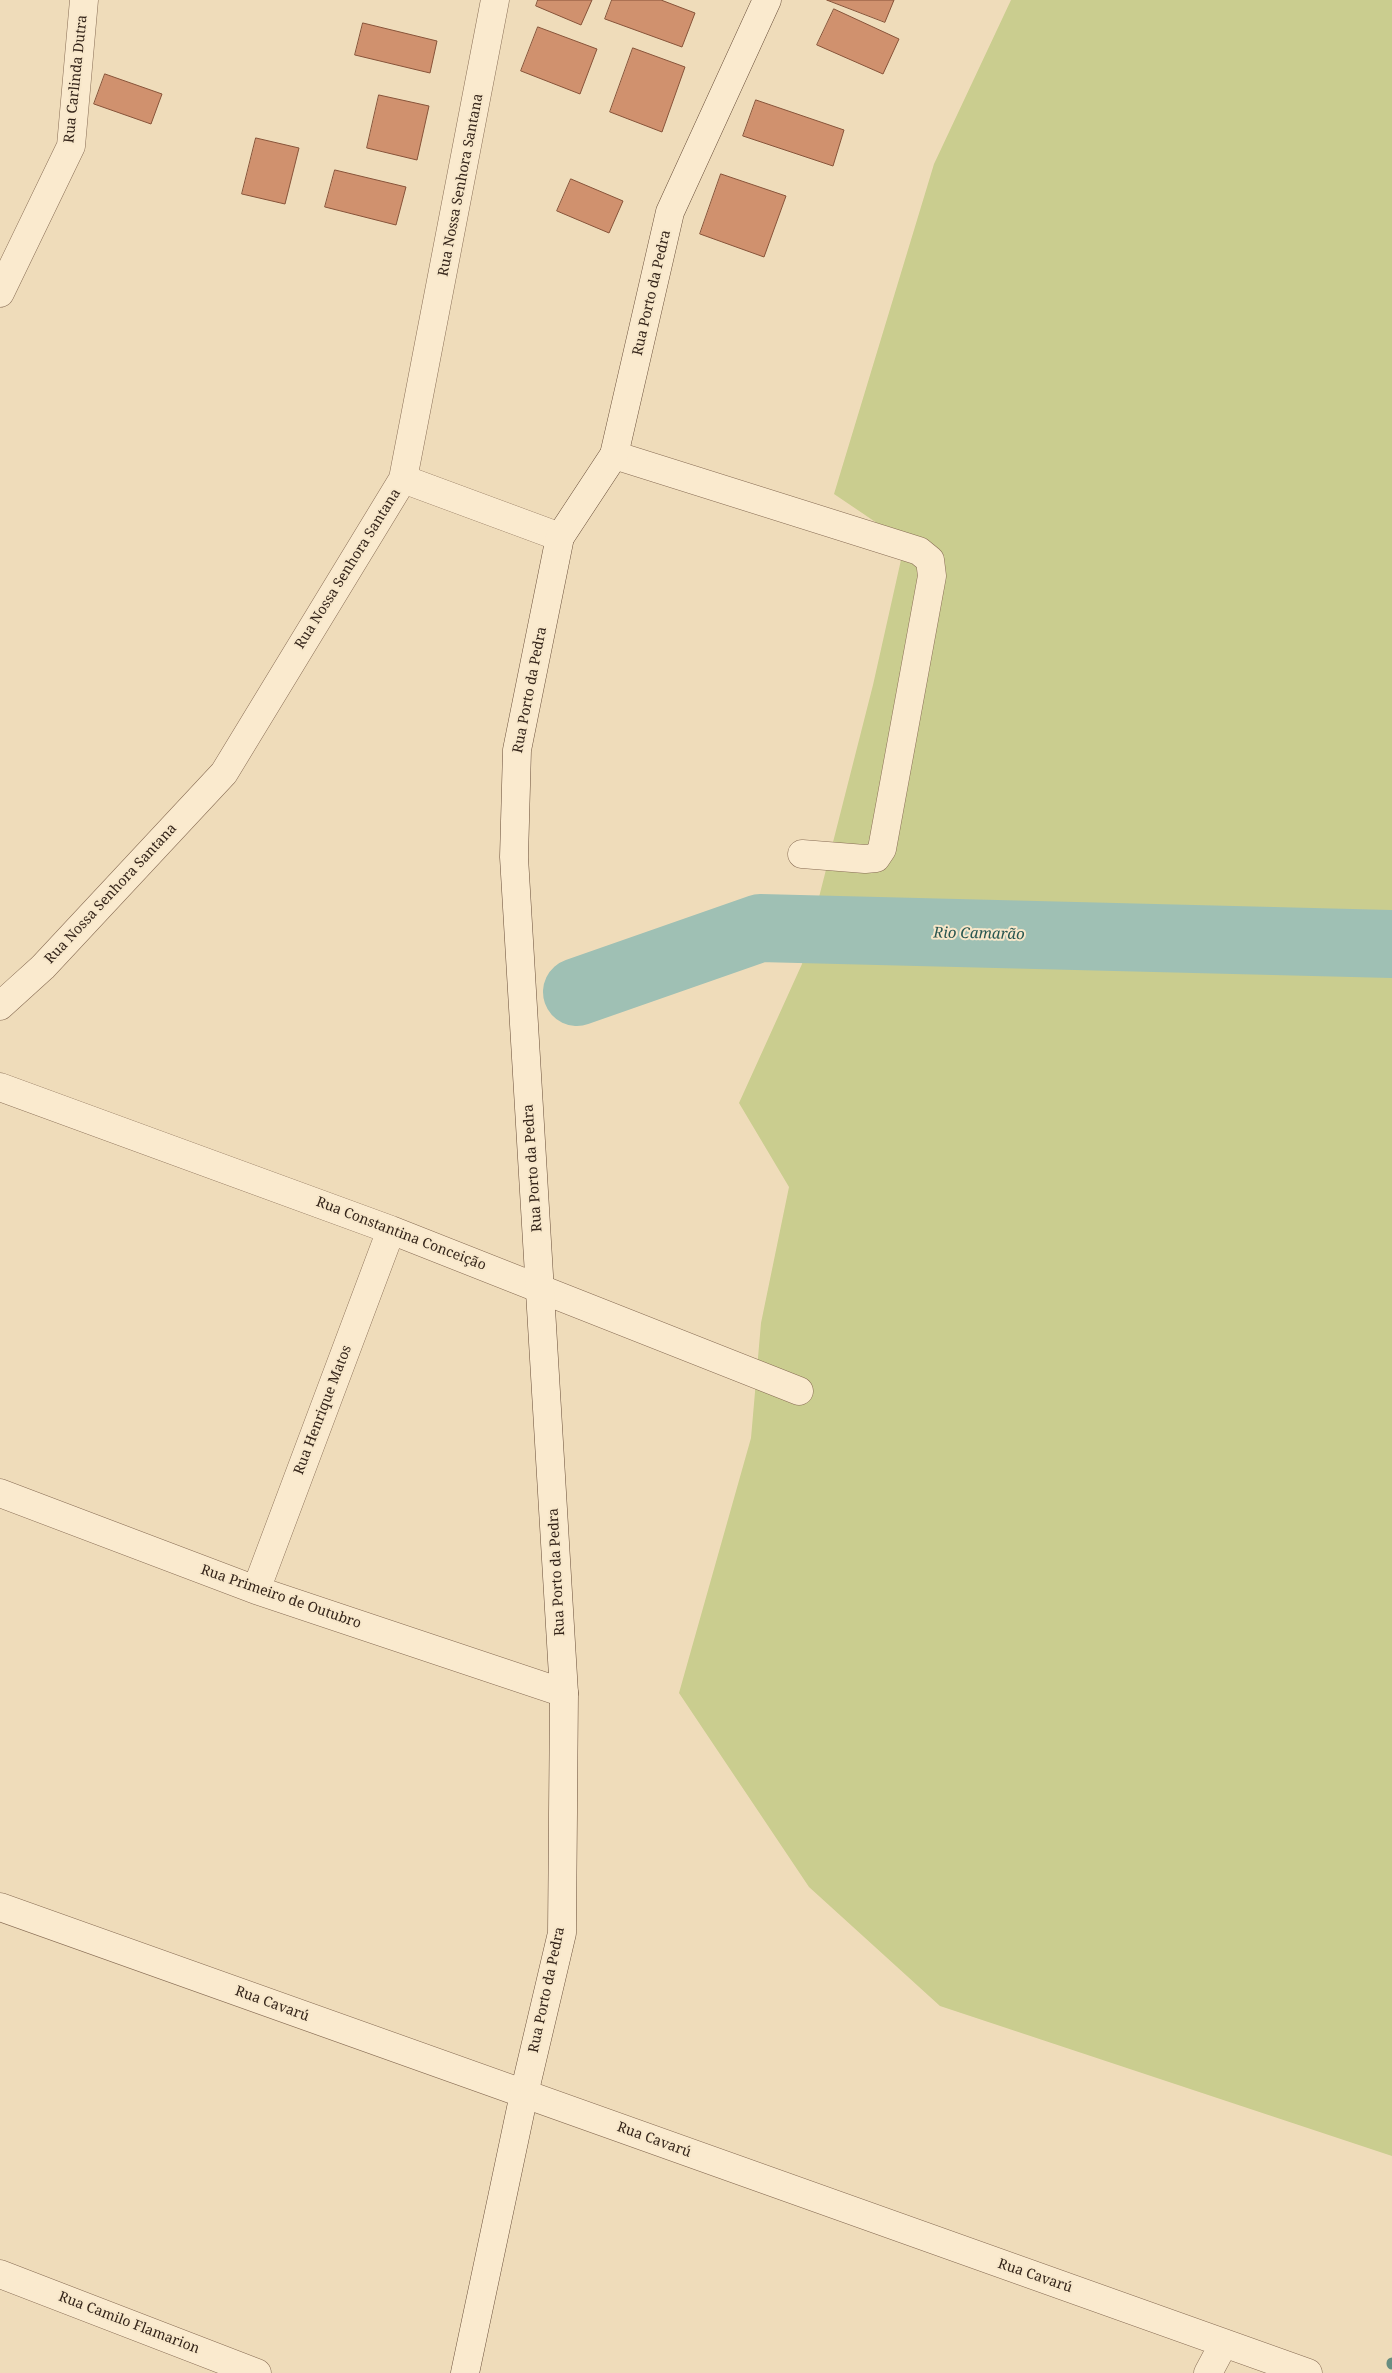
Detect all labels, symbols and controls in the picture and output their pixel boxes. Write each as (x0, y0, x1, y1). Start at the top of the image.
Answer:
street label: Rua Carlinda Dutra (61, 14, 91, 144)
street label: Rua Nossa Senhora Santana (435, 92, 487, 278)
street label: Rua Porto da Pedra (629, 229, 675, 357)
street label: Rua Nossa Senhora Santana (292, 486, 404, 652)
street label: Rua Porto da Pedra (510, 625, 550, 755)
street label: Rua Nossa Senhora Santana (42, 820, 180, 968)
water label: Rio Camarão (933, 924, 1025, 944)
street label: Rua Porto da Pedra (520, 1103, 546, 1233)
street label: Rua Constantina Conceição (314, 1194, 488, 1274)
street label: Rua Henrique Matos (291, 1343, 355, 1477)
street label: Rua Porto da Pedra (545, 1508, 569, 1636)
street label: Rua Primeiro de Outubro (198, 1562, 364, 1632)
street label: Rua Porto da Pedra (525, 1926, 569, 2054)
street label: Rua Cavarú (233, 1983, 311, 2025)
street label: Rua Cavarú (615, 2119, 693, 2161)
street label: Rua Cavarú (996, 2255, 1074, 2297)
street label: Rua Camilo Flamarion (56, 2288, 202, 2358)

